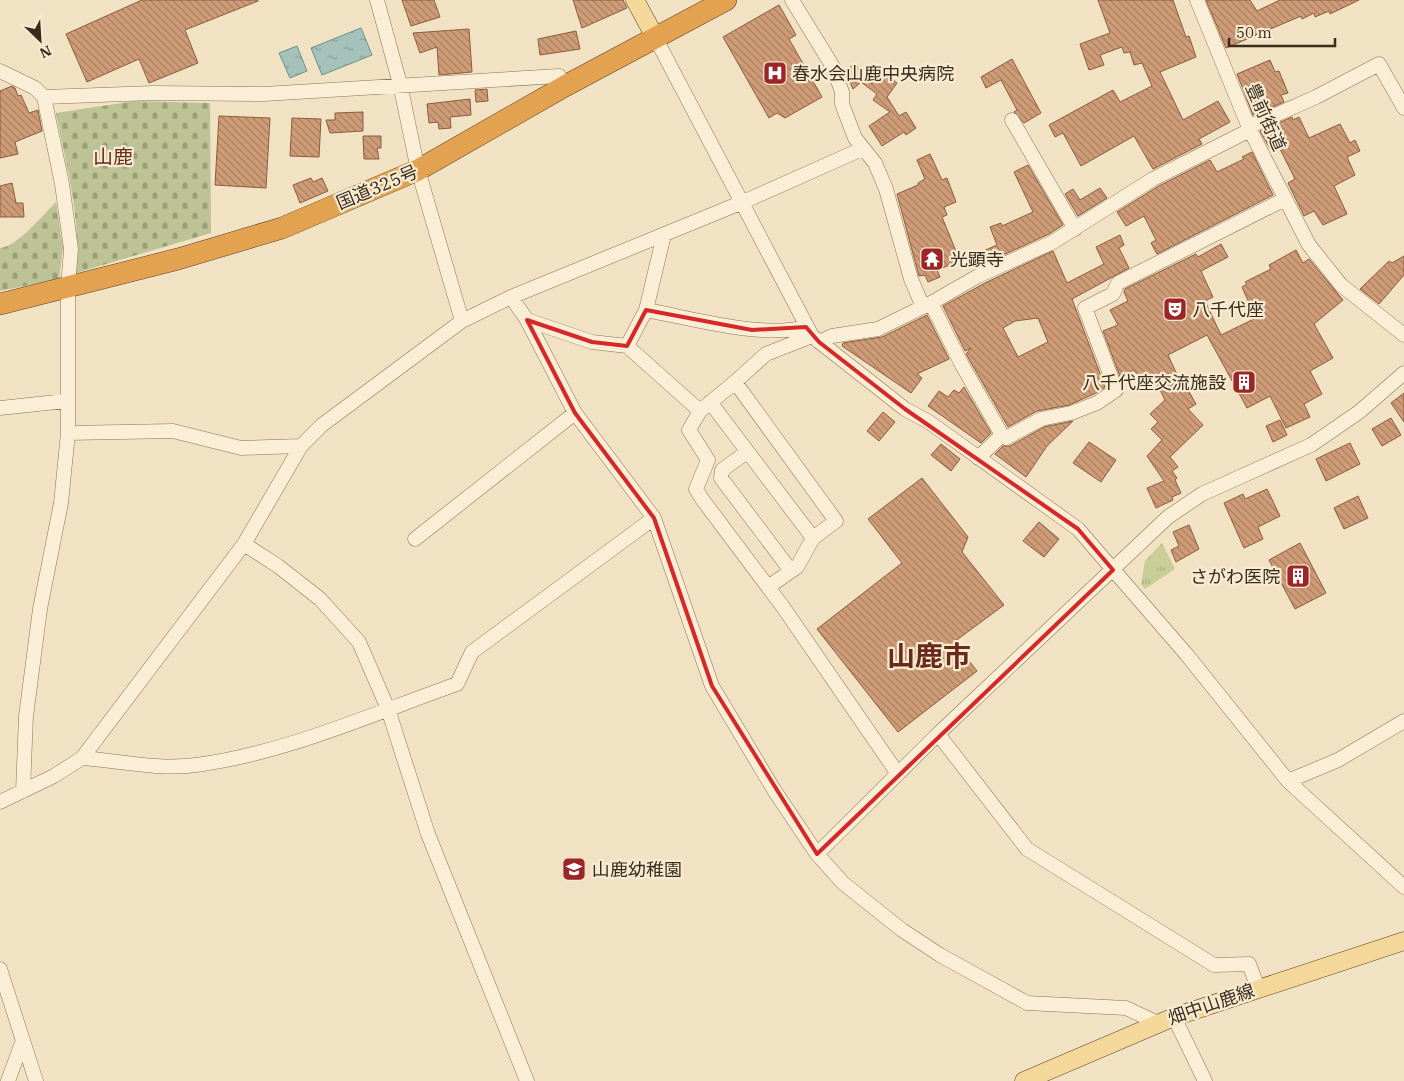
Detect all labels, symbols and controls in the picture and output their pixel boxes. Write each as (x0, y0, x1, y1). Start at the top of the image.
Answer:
north arrow (15, 15, 65, 65)
scale bar (1229, 15, 1335, 47)
text: 50 m (1236, 23, 1272, 42)
text: N (37, 41, 54, 62)
hospital icon: 春水会山鹿中央病院 (762, 60, 788, 86)
place label: 春水会山鹿中央病院 (792, 62, 954, 85)
street label: 豊前街道 (1241, 79, 1291, 155)
district label: 山鹿 (93, 143, 133, 170)
street label: 国道325号 (333, 160, 421, 214)
temple icon: 光顕寺 (919, 246, 945, 272)
place label: 光顕寺 (950, 248, 1004, 271)
theatre icon: 八千代座 (1162, 296, 1188, 322)
place label: 八千代座 (1192, 298, 1264, 321)
building icon: 八千代座交流施設 (1231, 369, 1257, 395)
place label: 八千代座交流施設 (1082, 371, 1226, 394)
building icon: さがわ医院 (1285, 563, 1311, 589)
place label: さがわ医院 (1190, 565, 1280, 588)
district label: 山鹿市 (887, 637, 971, 674)
school or university icon: 山鹿幼稚園 (561, 856, 587, 882)
place label: 山鹿幼稚園 (592, 858, 682, 881)
street label: 畑中山鹿線 (1165, 978, 1257, 1030)

